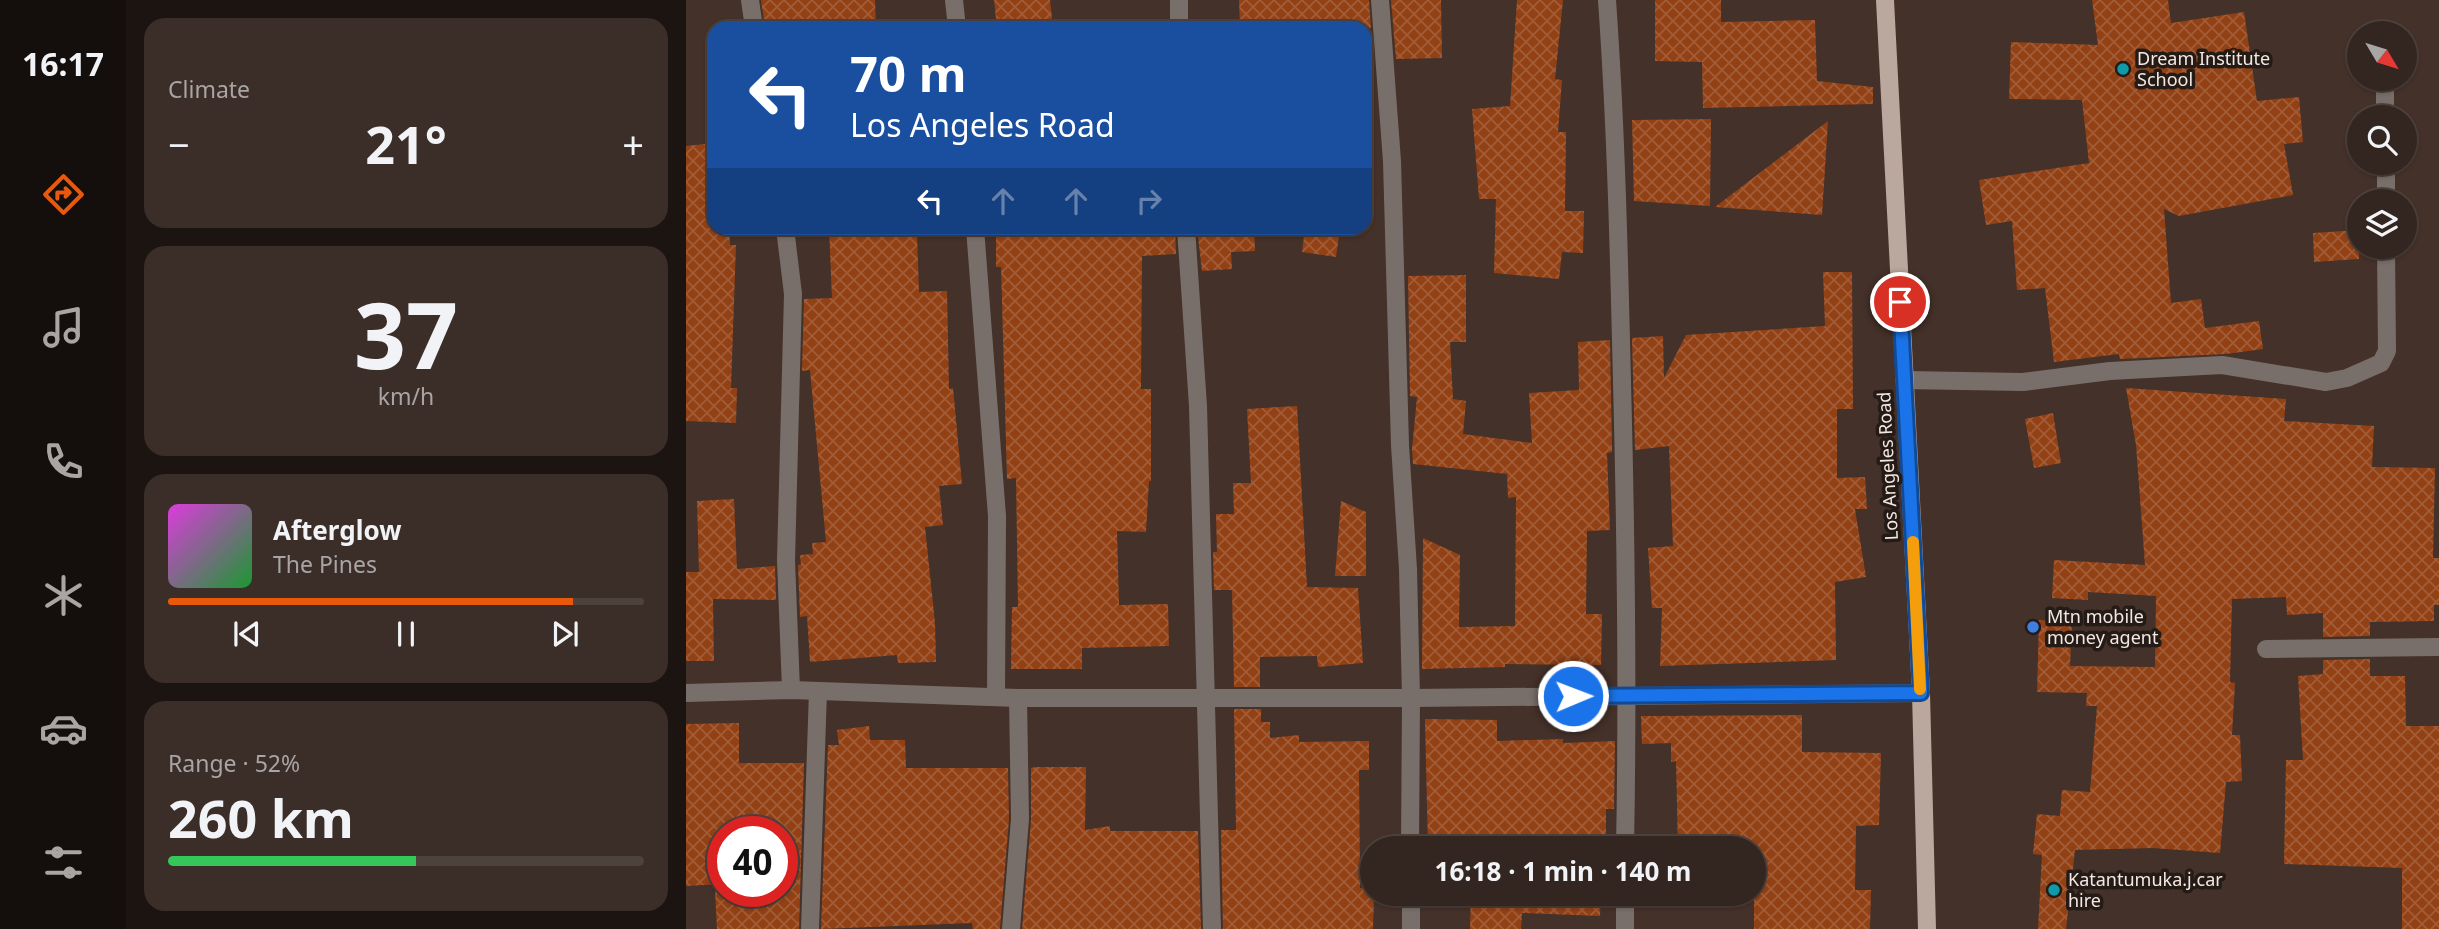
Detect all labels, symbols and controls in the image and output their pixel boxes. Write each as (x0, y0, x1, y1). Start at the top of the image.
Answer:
north arrow (2347, 21, 2417, 91)
map controls (2347, 21, 2417, 259)
text: 70 m (850, 40, 967, 106)
text: 16:17 (22, 42, 104, 85)
place label: Dream Institute School (2137, 46, 2270, 91)
icon: left (735, 49, 826, 140)
marker: Dream Institute School (2115, 61, 2131, 77)
text: Climate (168, 73, 250, 105)
text: Los Angeles Road (850, 103, 1115, 146)
button: search (2347, 105, 2417, 175)
text: 21° (365, 108, 447, 179)
text: − (168, 118, 190, 170)
text: + (622, 118, 644, 170)
icon: directions (39, 170, 88, 219)
icon: left (911, 182, 949, 220)
icon: ahead (984, 182, 1022, 220)
icon: ahead (1057, 182, 1095, 220)
icon: right (1130, 182, 1168, 220)
button: layers (2347, 189, 2417, 259)
text: 37 (354, 272, 458, 396)
pin (1870, 272, 1930, 332)
icon: arrive (1881, 283, 1919, 321)
icon: music (39, 303, 88, 352)
text: km/h (378, 380, 434, 412)
street label: Los Angeles Road (1871, 391, 1903, 541)
icon: phone (39, 437, 88, 486)
text: Afterglow (273, 512, 401, 548)
text: The Pines (273, 548, 377, 580)
icon: climate (39, 571, 88, 620)
place label: Mtn mobile money agent (2047, 604, 2159, 649)
icon: previous (228, 615, 266, 653)
icon: pause (387, 615, 425, 653)
icon: next (546, 615, 584, 653)
marker: Mtn mobile money agent (2025, 619, 2041, 635)
position arrow (1536, 659, 1610, 733)
icon: car (39, 704, 88, 753)
text: Range · 52% (168, 747, 300, 779)
text: 260 km (168, 782, 354, 853)
speed limit sign: 40 (707, 816, 798, 907)
icon: filters (39, 838, 88, 887)
text: 16:18 · 1 min · 140 m (1435, 853, 1691, 889)
place label: Katantumuka.j.car hire (2068, 867, 2223, 912)
marker: Katantumuka.j.car hire (2046, 882, 2062, 898)

